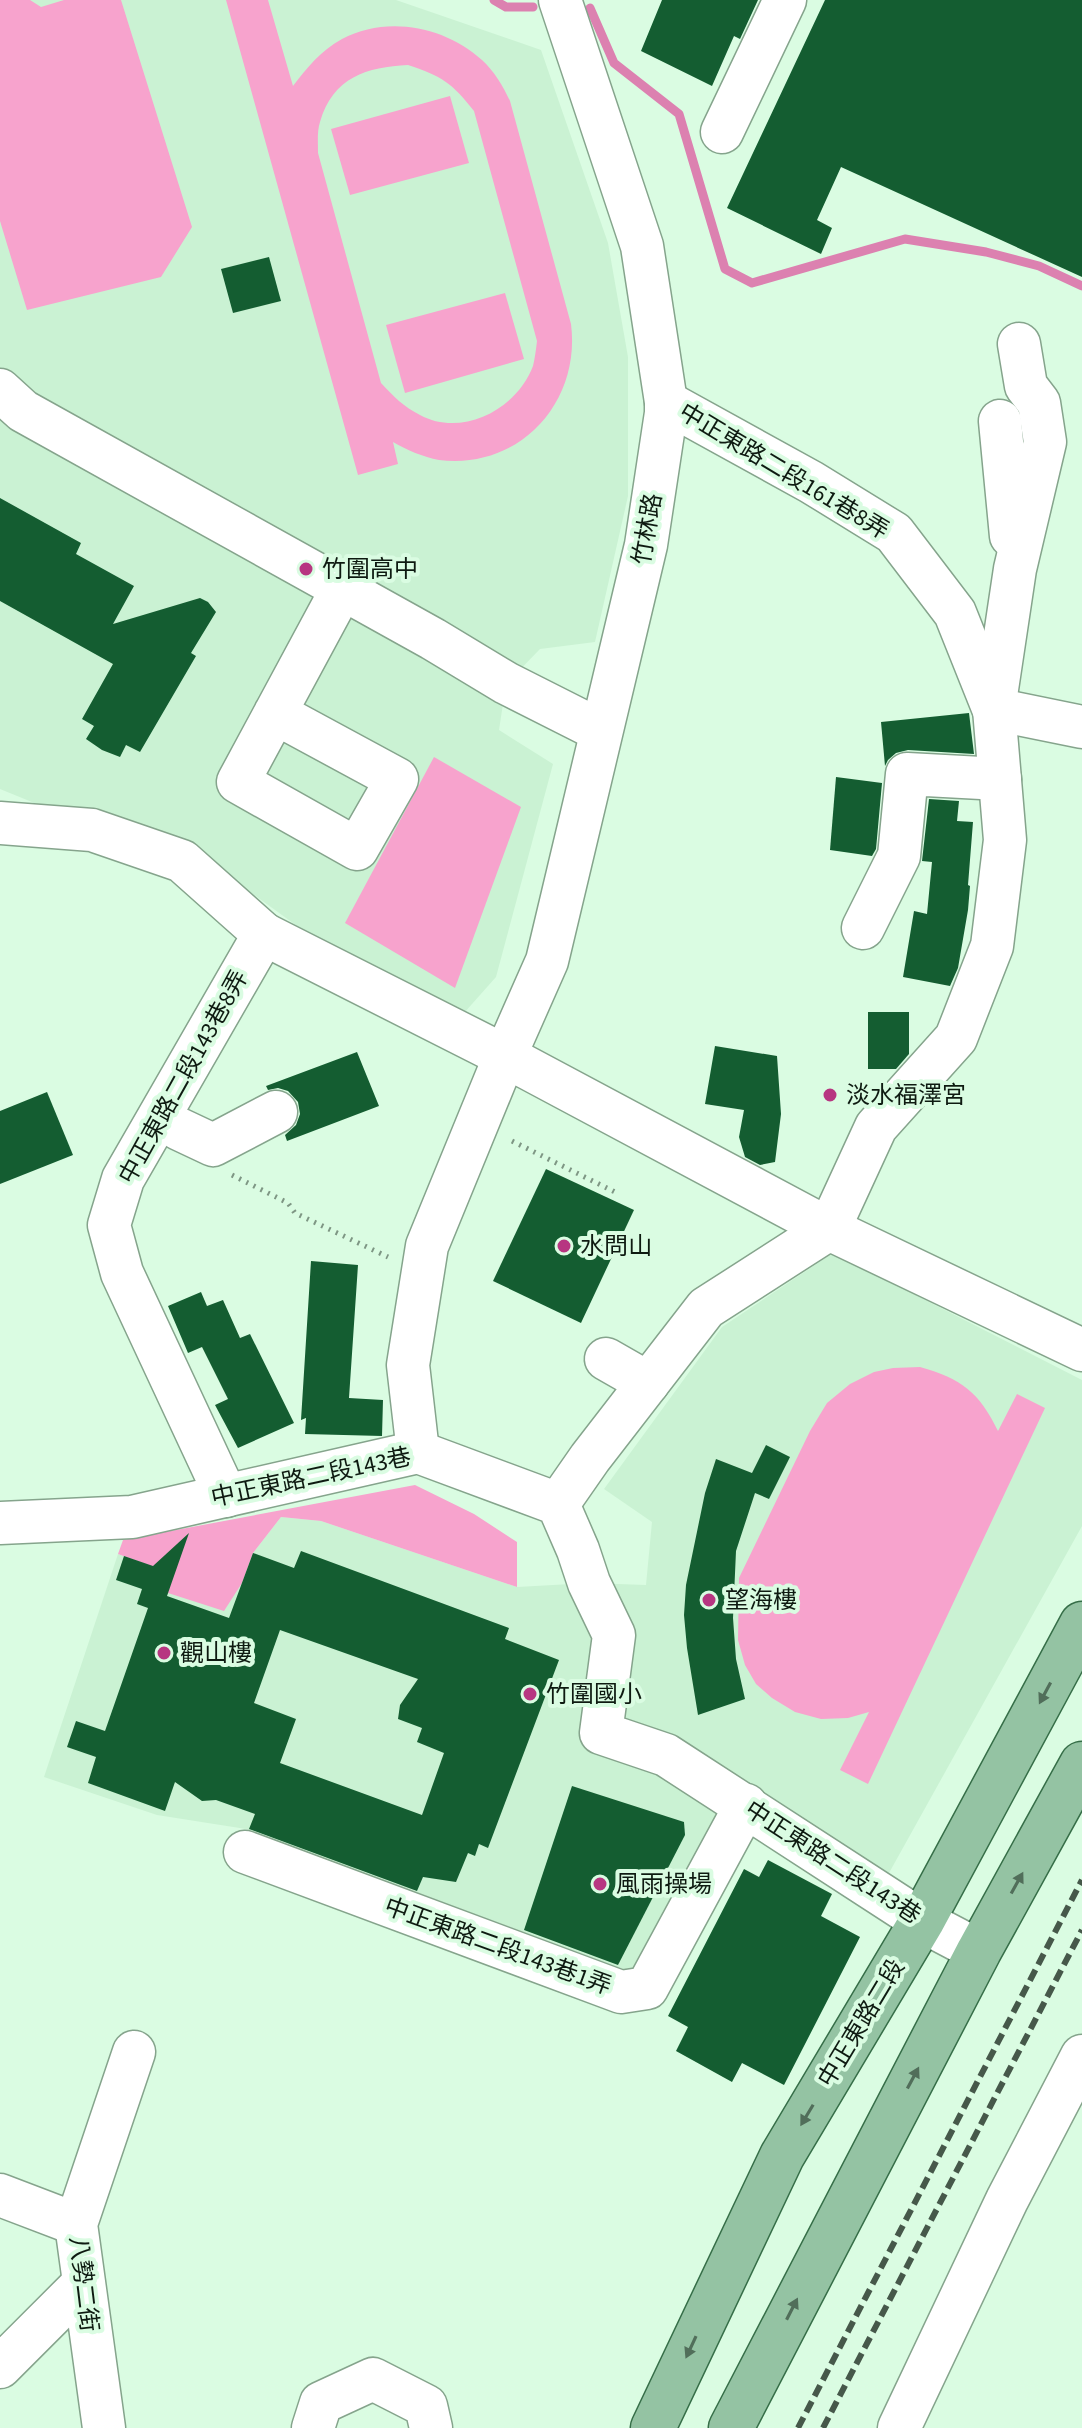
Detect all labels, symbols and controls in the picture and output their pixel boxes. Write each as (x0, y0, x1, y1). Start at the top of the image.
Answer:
street label: 中正東路二段161巷8弄 (672, 395, 895, 548)
street label: 竹林路 (624, 491, 671, 568)
place label: 竹圍高中 (322, 552, 418, 587)
marker: 竹圍高中 (297, 560, 315, 578)
street label: 中正東路二段143巷8弄 (110, 964, 257, 1191)
place label: 淡水福澤宮 (846, 1078, 966, 1113)
marker: 淡水福澤宮 (821, 1086, 839, 1104)
place label: 水問山 (580, 1229, 652, 1264)
marker: 水問山 (555, 1237, 573, 1255)
street label: 中正東路二段143巷 (208, 1439, 414, 1516)
place label: 望海樓 (725, 1583, 797, 1618)
marker: 望海樓 (700, 1591, 718, 1609)
place label: 觀山樓 (180, 1636, 252, 1671)
marker: 觀山樓 (155, 1644, 173, 1662)
place label: 竹圍國小 (546, 1677, 642, 1712)
one-way arrow (1038, 1682, 1052, 1704)
marker: 竹圍國小 (521, 1685, 539, 1703)
street label: 中正東路二段143巷 (738, 1792, 928, 1933)
place label: 風雨操場 (616, 1867, 712, 1902)
one-way arrow (1010, 1871, 1024, 1894)
marker: 風雨操場 (591, 1875, 609, 1893)
street label: 中正東路二段143巷1弄 (379, 1889, 616, 2004)
street label: 中正東路二段 (809, 1953, 914, 2094)
one-way arrow (906, 2067, 919, 2090)
one-way arrow (800, 2103, 814, 2126)
street label: 八勢二街 (60, 2234, 107, 2334)
one-way arrow (786, 2297, 799, 2320)
one-way arrow (684, 2336, 698, 2359)

